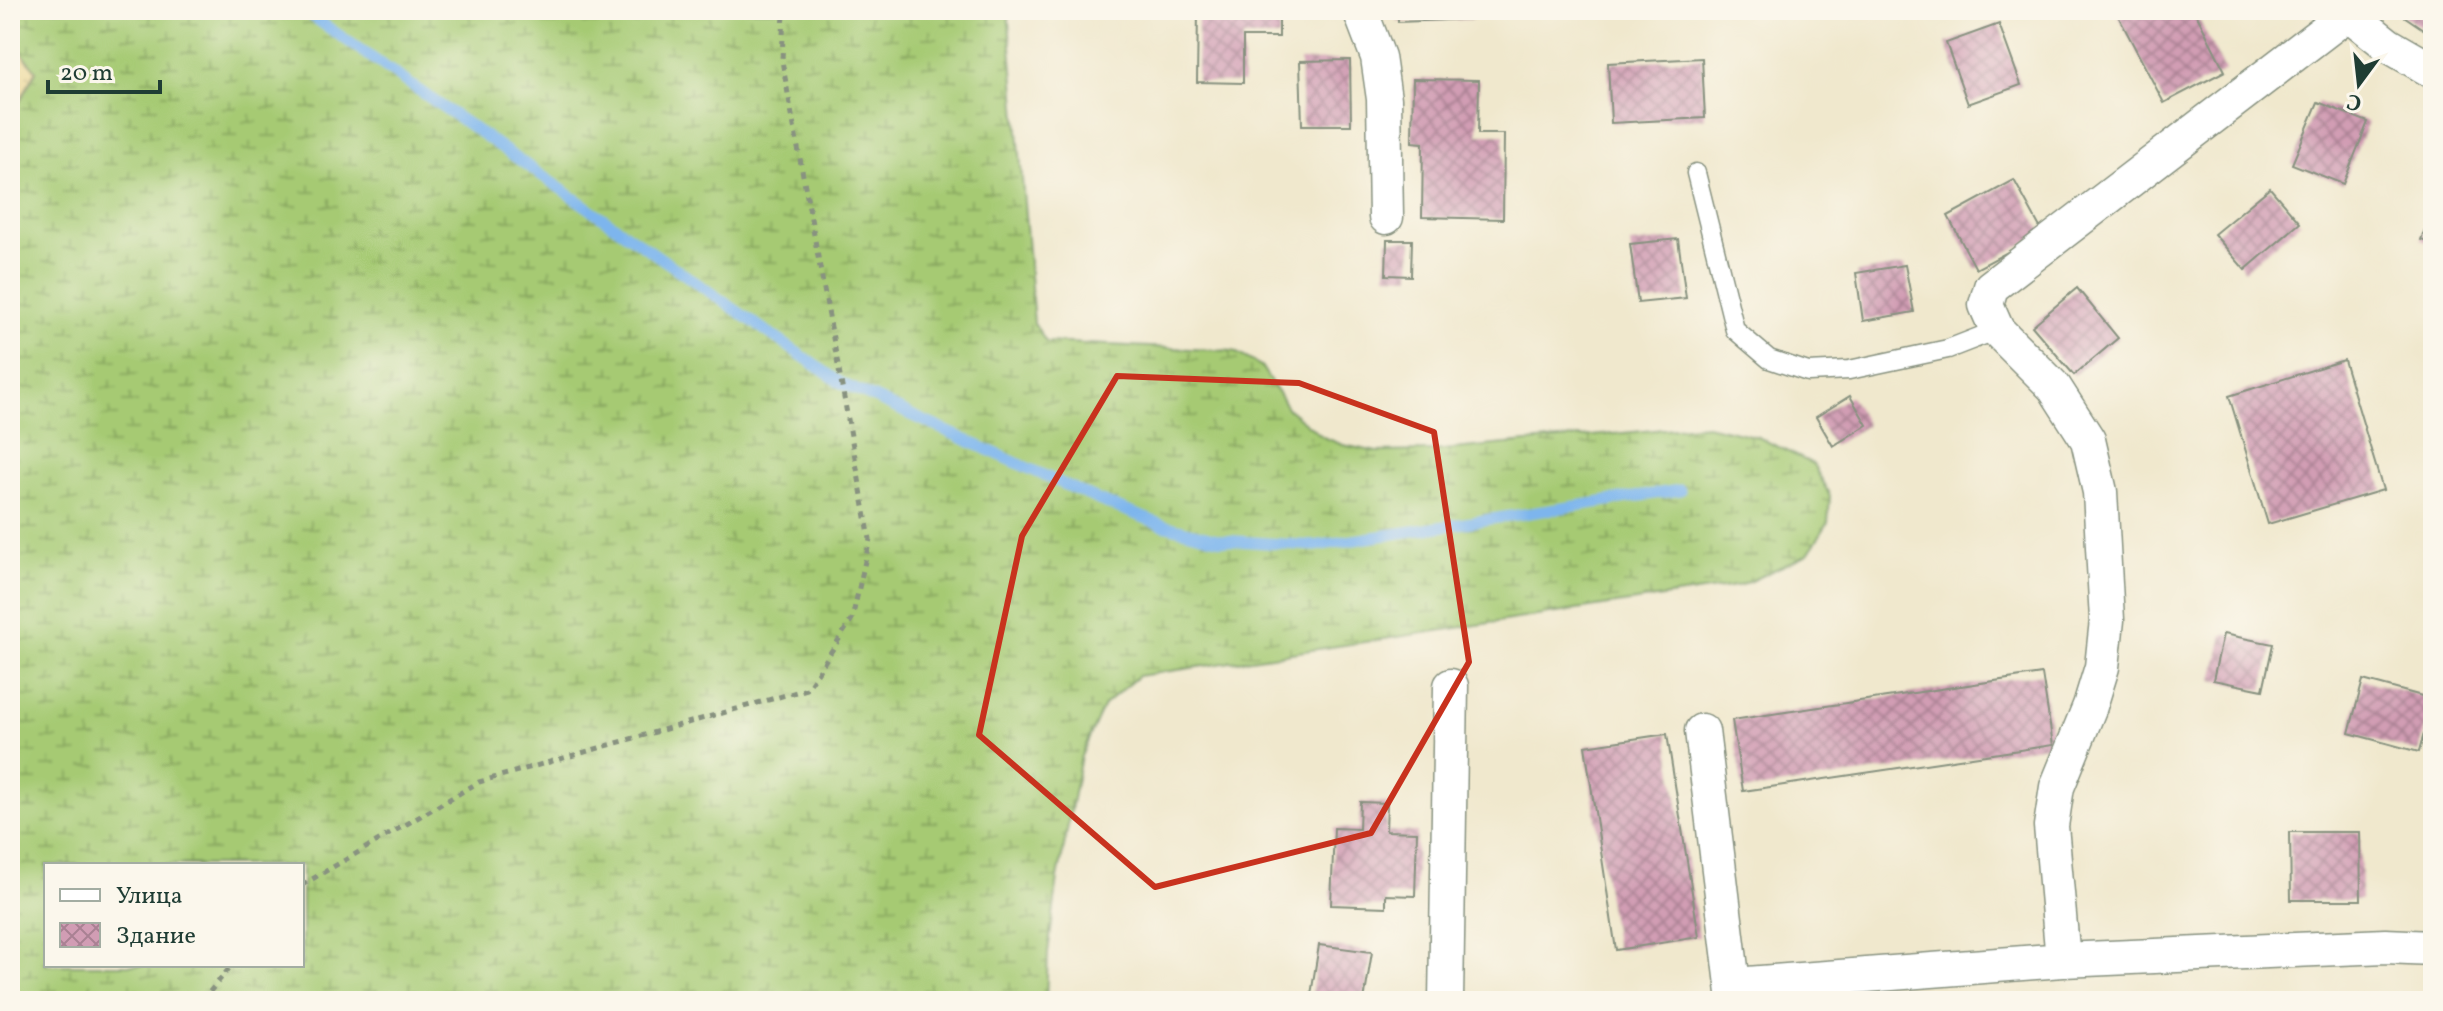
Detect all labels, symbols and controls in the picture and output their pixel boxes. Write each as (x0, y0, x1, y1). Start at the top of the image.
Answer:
scale bar (48, 44, 160, 94)
north arrow (2319, 44, 2399, 124)
text: 20 m (60, 57, 113, 91)
text: С (2344, 84, 2365, 118)
legend (44, 863, 304, 967)
text: Улица (116, 880, 183, 914)
text: Здание (116, 920, 196, 954)

